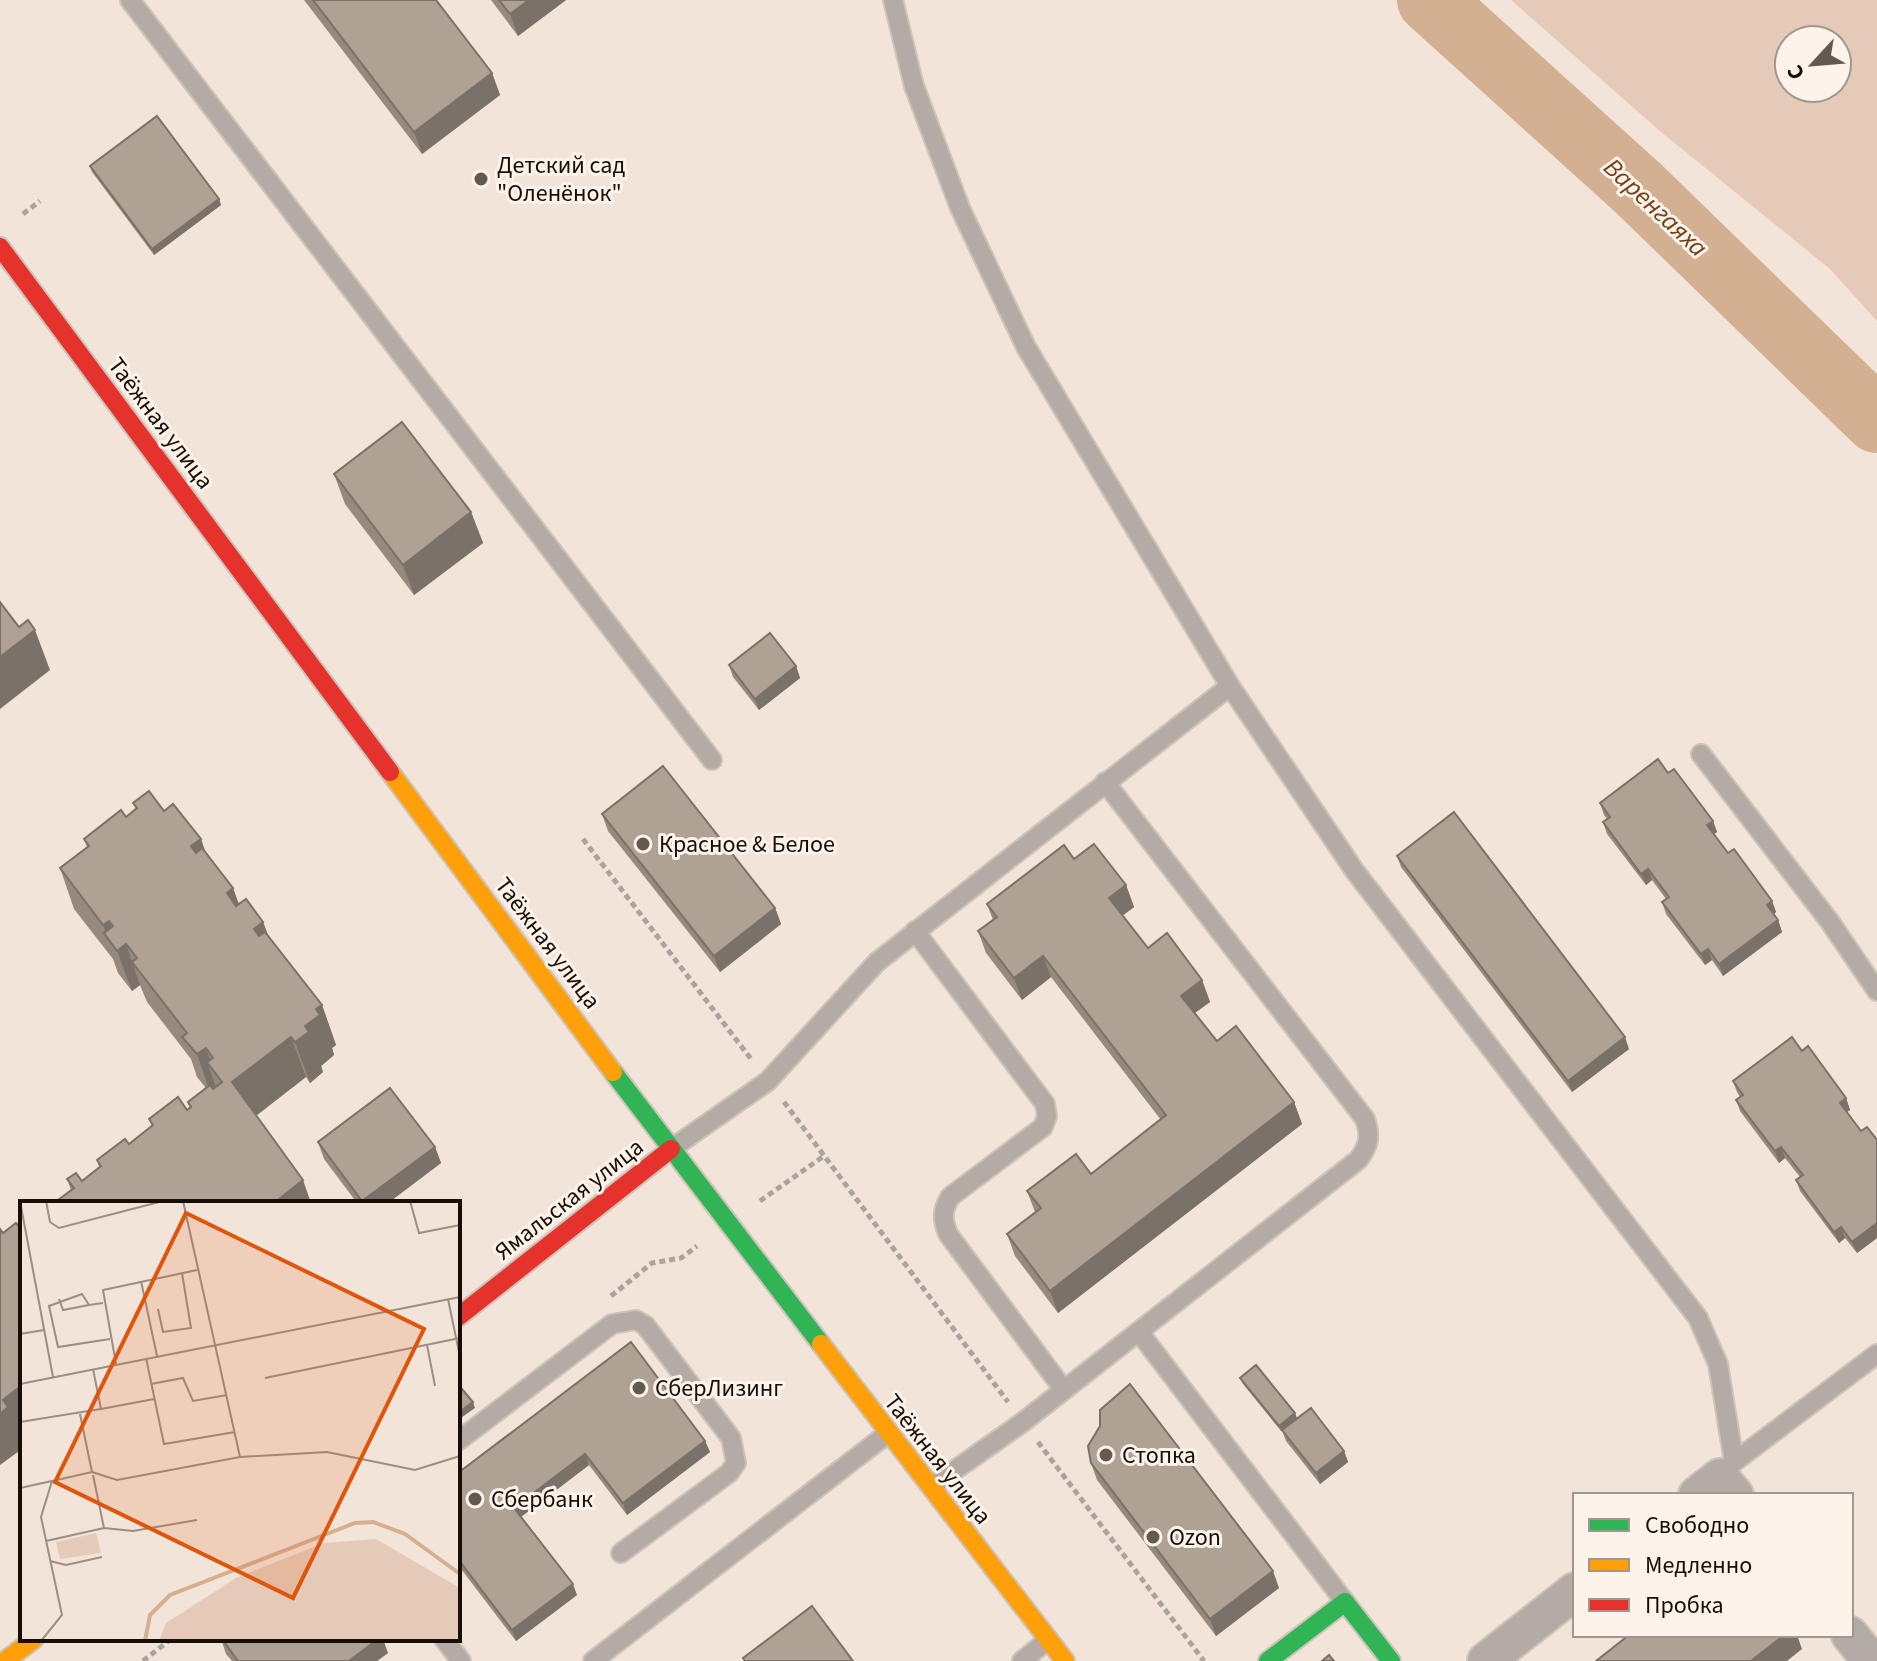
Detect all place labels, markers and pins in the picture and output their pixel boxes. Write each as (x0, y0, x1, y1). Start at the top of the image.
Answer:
place label: Детский сад "Оленёнок" (497, 148, 625, 211)
marker: Детский сад "Оленёнок" (472, 170, 490, 188)
place label: Красное & Белое (659, 827, 835, 862)
marker: Красное & Белое (634, 835, 652, 853)
place label: СберЛизинг (655, 1371, 783, 1406)
marker: СберЛизинг (630, 1379, 648, 1397)
place label: Стопка (1122, 1438, 1196, 1473)
marker: Стопка (1097, 1446, 1115, 1464)
place label: Сбербанк (491, 1482, 593, 1517)
marker: Сбербанк (466, 1490, 484, 1508)
place label: Ozon (1169, 1520, 1221, 1555)
marker: Ozon (1144, 1528, 1162, 1546)

